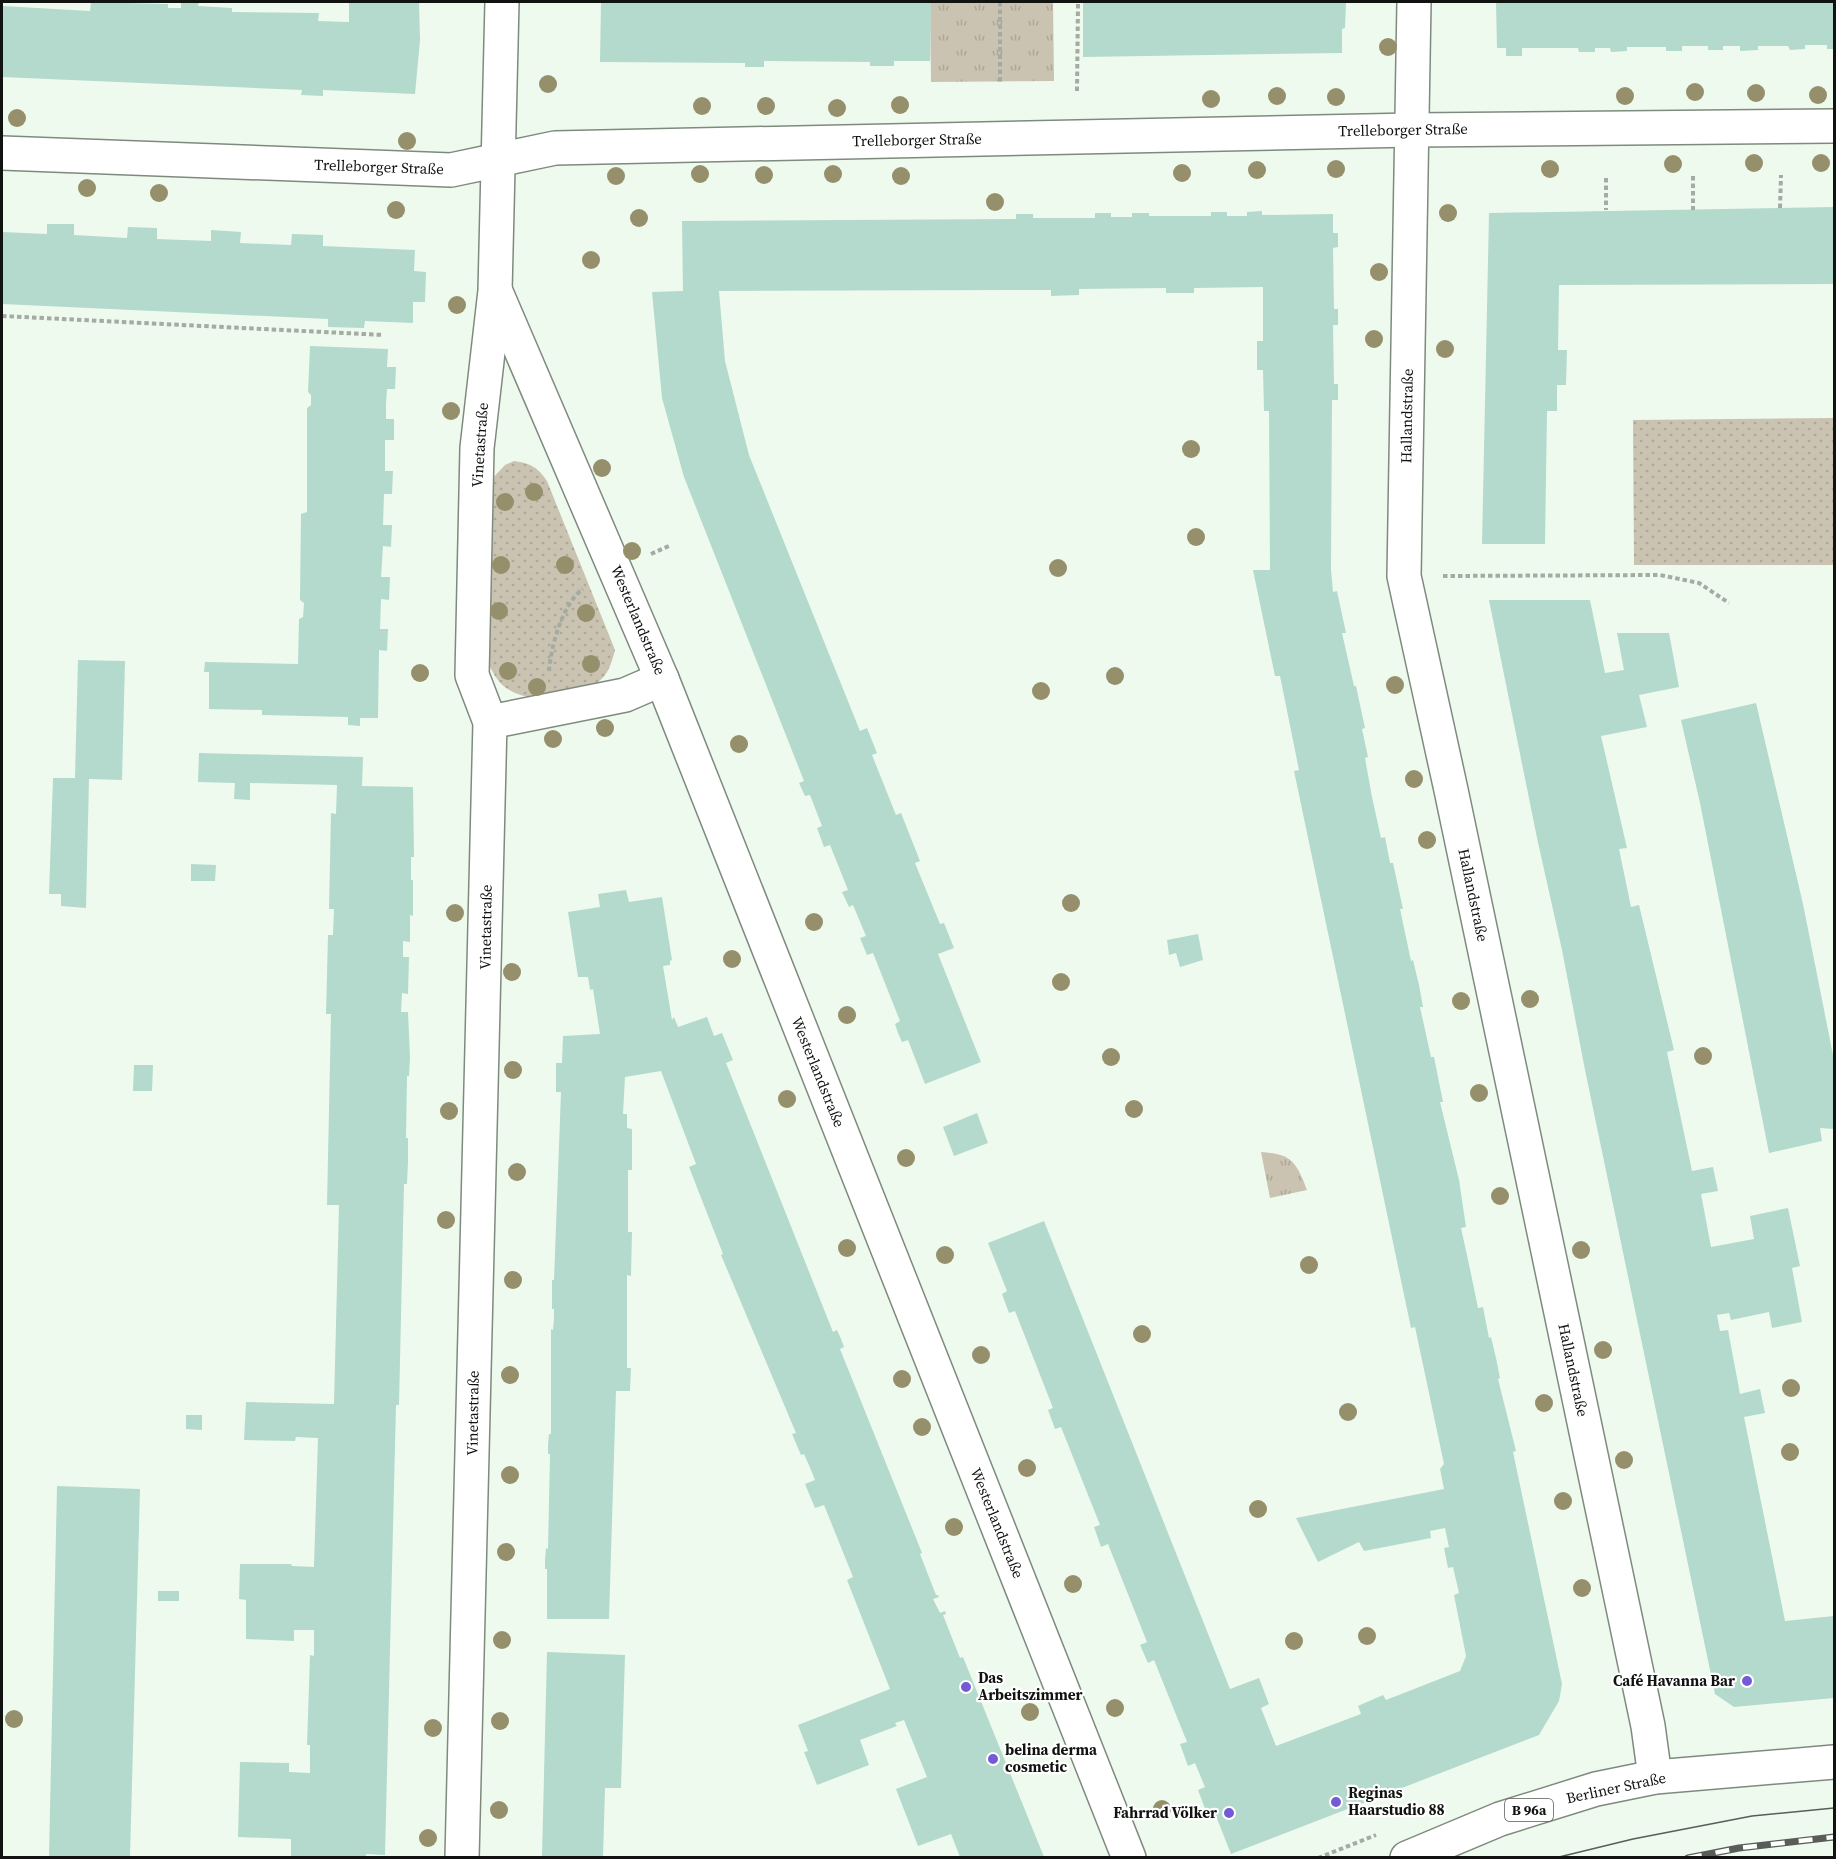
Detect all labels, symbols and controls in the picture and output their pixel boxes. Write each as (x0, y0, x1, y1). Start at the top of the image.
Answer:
street label: Trelleborger Straße (1338, 118, 1468, 141)
street label: Trelleborger Straße (852, 128, 982, 151)
street label: Trelleborger Straße (314, 154, 445, 179)
street label: Hallandstraße (1395, 368, 1418, 464)
street label: Vinetastraße (466, 401, 493, 488)
street label: Westerlandstraße (606, 562, 671, 678)
street label: Hallandstraße (1453, 846, 1494, 944)
street label: Vinetastraße (474, 884, 497, 970)
street label: Westerlandstraße (787, 1013, 850, 1131)
street label: Hallandstraße (1553, 1321, 1594, 1419)
street label: Vinetastraße (461, 1370, 484, 1456)
street label: Westerlandstraße (966, 1464, 1029, 1582)
place label: Das Arbeitszimmer (978, 1667, 1083, 1705)
place label: Café Havanna Bar (1613, 1670, 1735, 1691)
marker: Café Havanna Bar (1740, 1674, 1754, 1688)
marker: Das Arbeitszimmer (959, 1680, 973, 1694)
place label: belina derma cosmetic (1005, 1739, 1098, 1777)
marker: belina derma cosmetic (986, 1752, 1000, 1766)
street label: Berliner Straße (1564, 1767, 1668, 1808)
place label: Reginas Haarstudio 88 (1348, 1782, 1445, 1820)
marker: Reginas Haarstudio 88 (1329, 1795, 1343, 1809)
road number: B 96a (1505, 1799, 1553, 1821)
place label: Fahrrad Völker (1113, 1802, 1217, 1823)
marker: Fahrrad Völker (1222, 1806, 1236, 1820)

